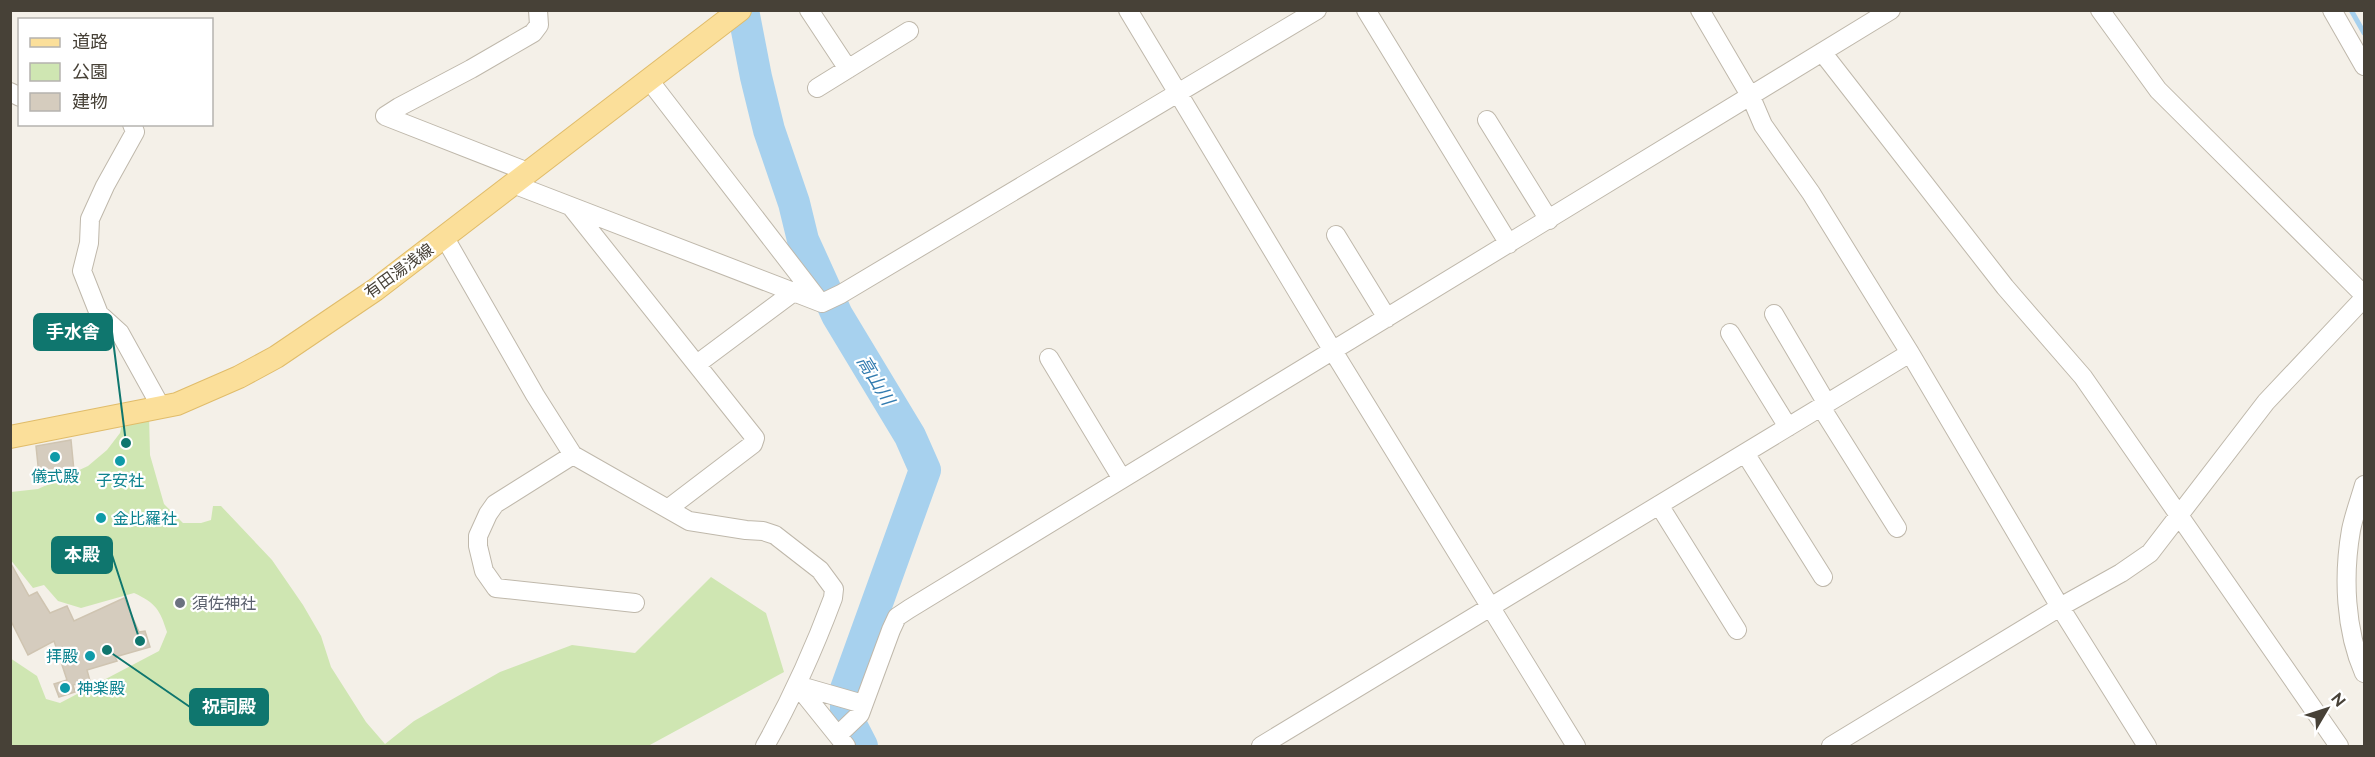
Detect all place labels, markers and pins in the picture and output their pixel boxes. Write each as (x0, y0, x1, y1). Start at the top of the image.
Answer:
callout: 手水舎 (34, 314, 112, 350)
marker: 儀式殿 (48, 450, 62, 464)
marker: 子安社 (113, 454, 127, 468)
place label: 儀式殿 (31, 467, 79, 486)
place label: 子安社 (96, 471, 144, 490)
place label: 金比羅社 (113, 509, 177, 528)
marker: 金比羅社 (94, 511, 108, 525)
callout: 本殿 (52, 537, 112, 573)
place label: 須佐神社 (192, 594, 256, 613)
marker: 須佐神社 (173, 596, 187, 610)
place label: 拝殿 (46, 647, 78, 666)
marker: 拝殿 (83, 649, 97, 663)
place label: 神楽殿 (77, 679, 125, 698)
marker: 神楽殿 (58, 681, 72, 695)
callout: 祝詞殿 (190, 689, 268, 725)

